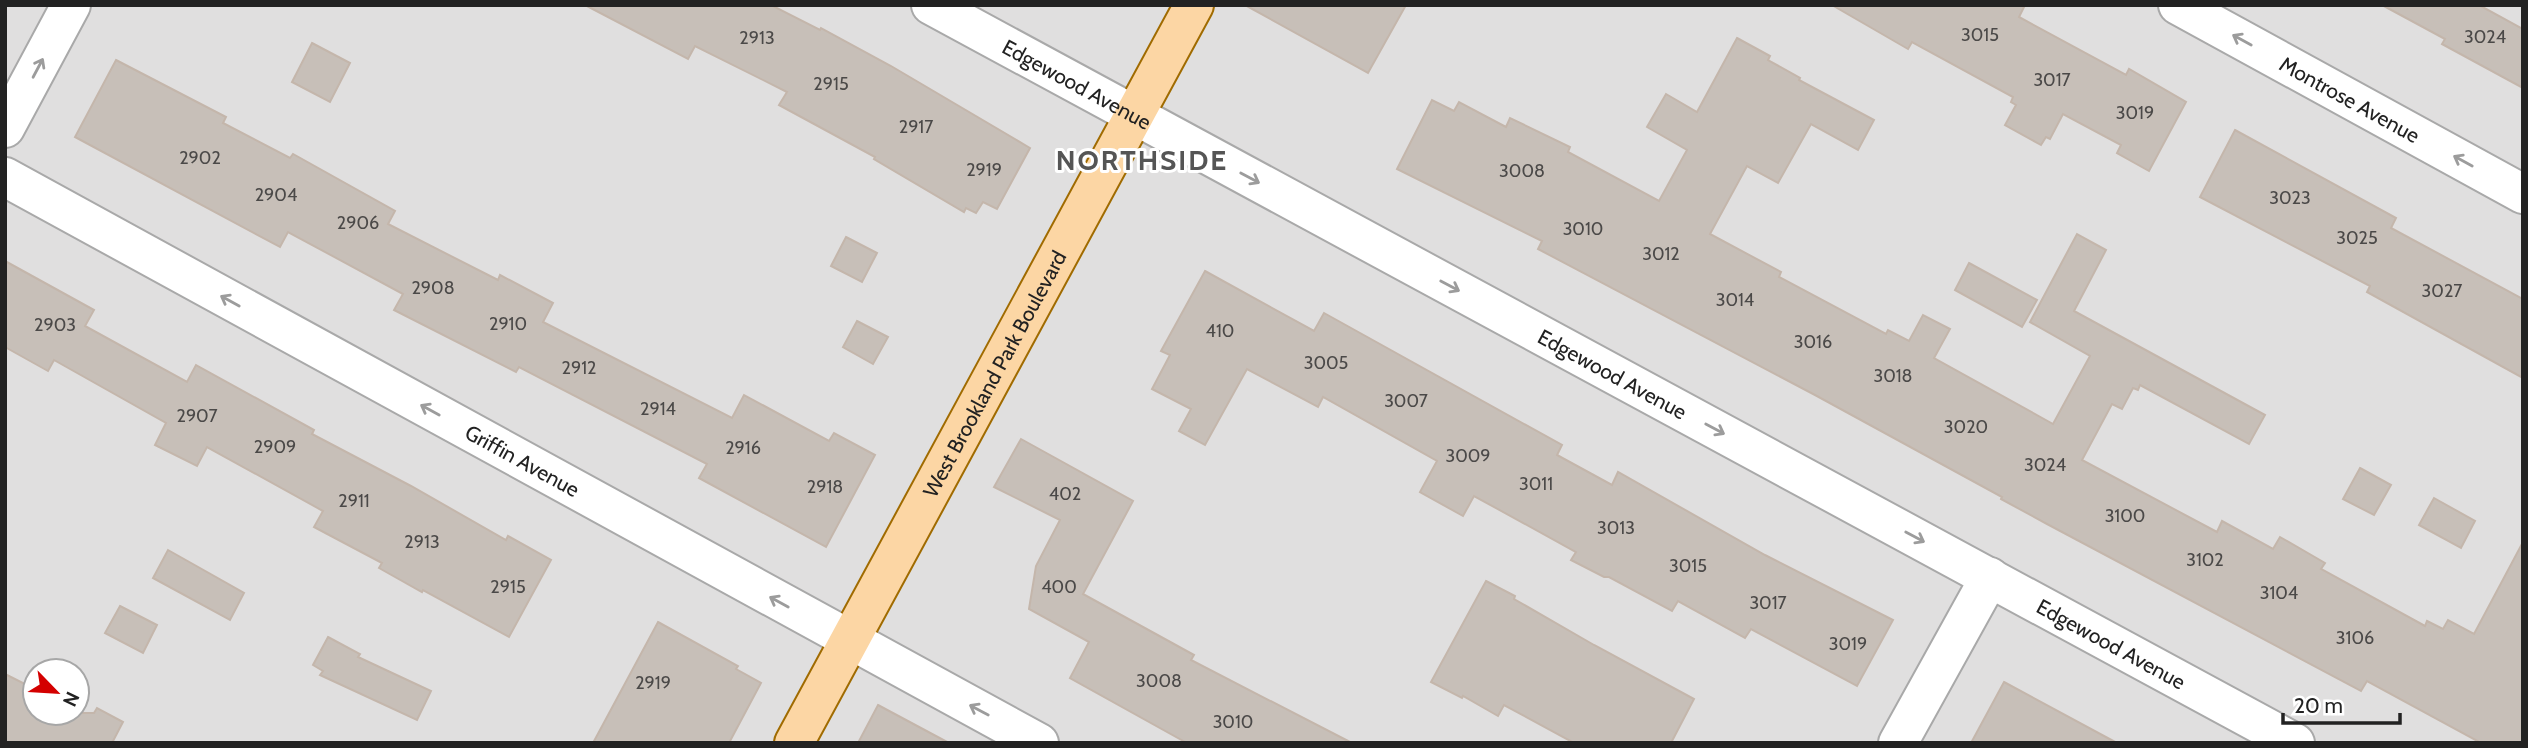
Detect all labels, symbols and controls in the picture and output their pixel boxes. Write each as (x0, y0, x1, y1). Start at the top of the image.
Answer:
house number: 3015 (1961, 24, 1999, 46)
house number: 3024 (2464, 26, 2506, 48)
house number: 2913 (739, 27, 775, 49)
one-way arrow (2232, 33, 2253, 46)
street label: Edgewood Avenue (998, 34, 1156, 134)
street label: Montrose Avenue (2276, 51, 2424, 148)
one-way arrow (31, 58, 45, 78)
house number: 3017 (2033, 69, 2071, 91)
house number: 2915 (813, 73, 849, 95)
house number: 3019 (2116, 102, 2154, 124)
house number: 2917 (899, 116, 933, 138)
district label: NORTHSIDE (1056, 143, 1228, 177)
house number: 2902 (179, 147, 221, 169)
one-way arrow (2453, 154, 2474, 167)
house number: 2919 (966, 159, 1002, 181)
house number: 3008 (1499, 160, 1545, 182)
one-way arrow (1239, 171, 1259, 185)
house number: 2904 (255, 184, 297, 206)
house number: 3023 (2269, 187, 2311, 209)
house number: 2906 (337, 212, 379, 234)
house number: 3010 (1563, 218, 1603, 240)
house number: 3025 (2336, 227, 2378, 249)
house number: 3012 (1642, 243, 1680, 265)
street label: West Brookland Park Boulevard (917, 246, 1071, 501)
house number: 2908 (411, 277, 455, 299)
one-way arrow (1439, 280, 1460, 293)
house number: 3027 (2422, 280, 2462, 302)
house number: 3014 (1716, 289, 1754, 311)
one-way arrow (220, 293, 241, 307)
house number: 2910 (489, 313, 527, 335)
house number: 2903 (34, 314, 76, 336)
house number: 410 (1206, 320, 1234, 342)
street label: Edgewood Avenue (1534, 323, 1692, 424)
house number: 3016 (1794, 331, 1832, 353)
house number: 3005 (1304, 352, 1348, 374)
house number: 2912 (562, 357, 596, 379)
house number: 3018 (1873, 365, 1913, 387)
house number: 3007 (1384, 390, 1428, 412)
house number: 2914 (640, 398, 676, 420)
one-way arrow (420, 403, 440, 417)
house number: 2907 (176, 405, 218, 427)
house number: 3020 (1944, 416, 1988, 438)
street label: Griffin Avenue (461, 419, 584, 502)
one-way arrow (1704, 422, 1725, 436)
house number: 2909 (254, 436, 296, 458)
house number: 2916 (725, 437, 761, 459)
house number: 3009 (1445, 445, 1491, 467)
house number: 3024 (2024, 454, 2066, 476)
house number: 3011 (1519, 473, 1553, 495)
house number: 2918 (807, 476, 843, 498)
house number: 402 (1049, 483, 1081, 505)
house number: 2911 (338, 490, 370, 512)
house number: 3100 (2105, 505, 2145, 527)
house number: 3013 (1597, 517, 1635, 539)
one-way arrow (1904, 530, 1925, 544)
house number: 2913 (404, 531, 440, 553)
house number: 3102 (2186, 549, 2224, 571)
house number: 3015 (1669, 555, 1707, 577)
house number: 2915 (490, 576, 526, 598)
house number: 400 (1041, 576, 1077, 598)
house number: 3104 (2260, 582, 2298, 604)
house number: 3017 (1749, 592, 1787, 614)
street label: Edgewood Avenue (2033, 593, 2190, 694)
one-way arrow (770, 595, 790, 609)
house number: 3106 (2336, 627, 2374, 649)
house number: 3019 (1829, 633, 1867, 655)
north arrow (21, 657, 91, 727)
house number: 3008 (1136, 670, 1182, 692)
house number: 2919 (635, 672, 671, 694)
scale bar (2283, 682, 2400, 726)
text: N (58, 688, 84, 710)
text: 20 m (2294, 693, 2343, 718)
one-way arrow (970, 703, 990, 717)
house number: 3010 (1213, 711, 1253, 733)

